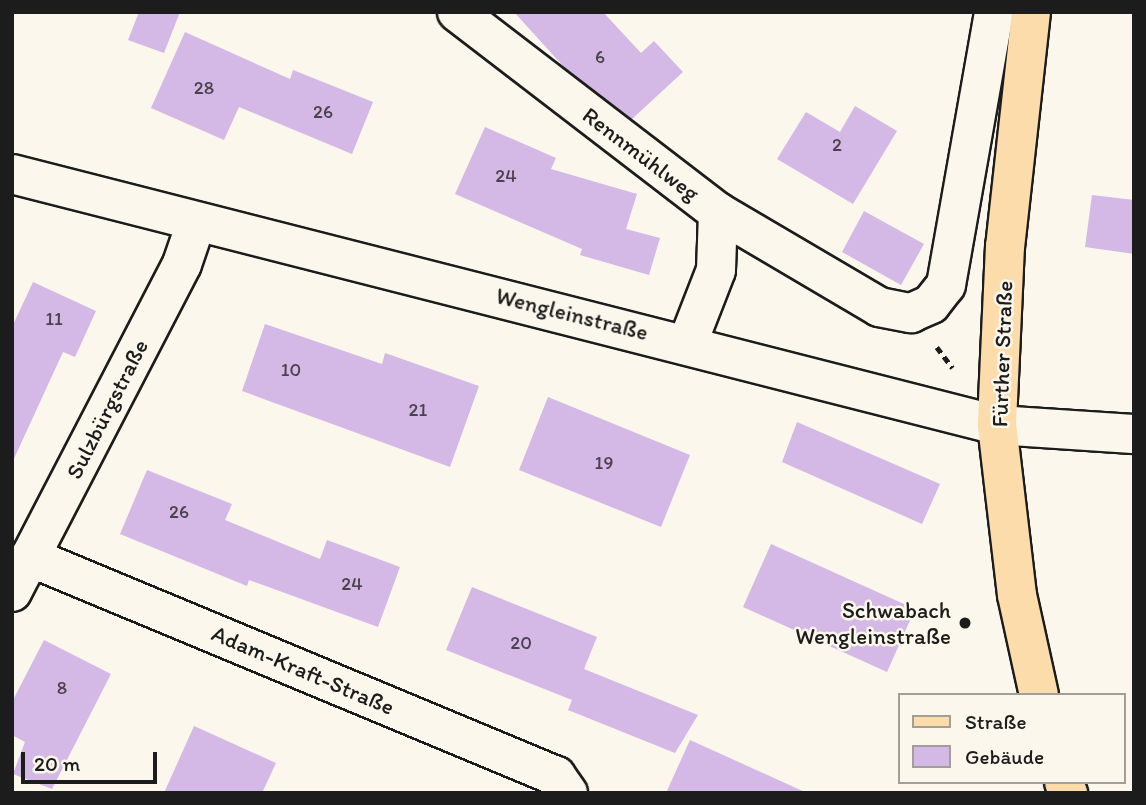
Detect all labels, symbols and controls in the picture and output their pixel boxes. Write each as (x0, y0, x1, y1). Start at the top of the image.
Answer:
house number: 6 (595, 46, 605, 68)
house number: 28 (194, 77, 214, 99)
house number: 26 (313, 101, 333, 123)
street label: Rennmühlweg (577, 101, 705, 207)
house number: 2 (832, 134, 842, 156)
house number: 24 (495, 165, 517, 187)
street label: Fürther Straße (986, 280, 1018, 428)
street label: Wengleinstraße (493, 282, 651, 346)
house number: 11 (45, 308, 63, 330)
street label: Sulzbürgstraße (60, 335, 154, 483)
house number: 10 (281, 359, 301, 381)
house number: 21 (409, 399, 427, 421)
house number: 19 (595, 452, 613, 474)
house number: 26 (169, 501, 189, 523)
house number: 24 (341, 573, 363, 595)
place label: Schwabach Wengleinstraße (795, 596, 951, 650)
marker: Schwabach Wengleinstraße (957, 615, 973, 631)
street label: Adam-Kraft-Straße (208, 619, 398, 721)
house number: 20 (510, 632, 532, 654)
house number: 8 (57, 677, 67, 699)
legend (898, 693, 1125, 784)
text: Straße (965, 709, 1026, 734)
scale bar (24, 738, 161, 782)
text: Gebäude (965, 744, 1044, 769)
text: 20 m (34, 751, 80, 776)

